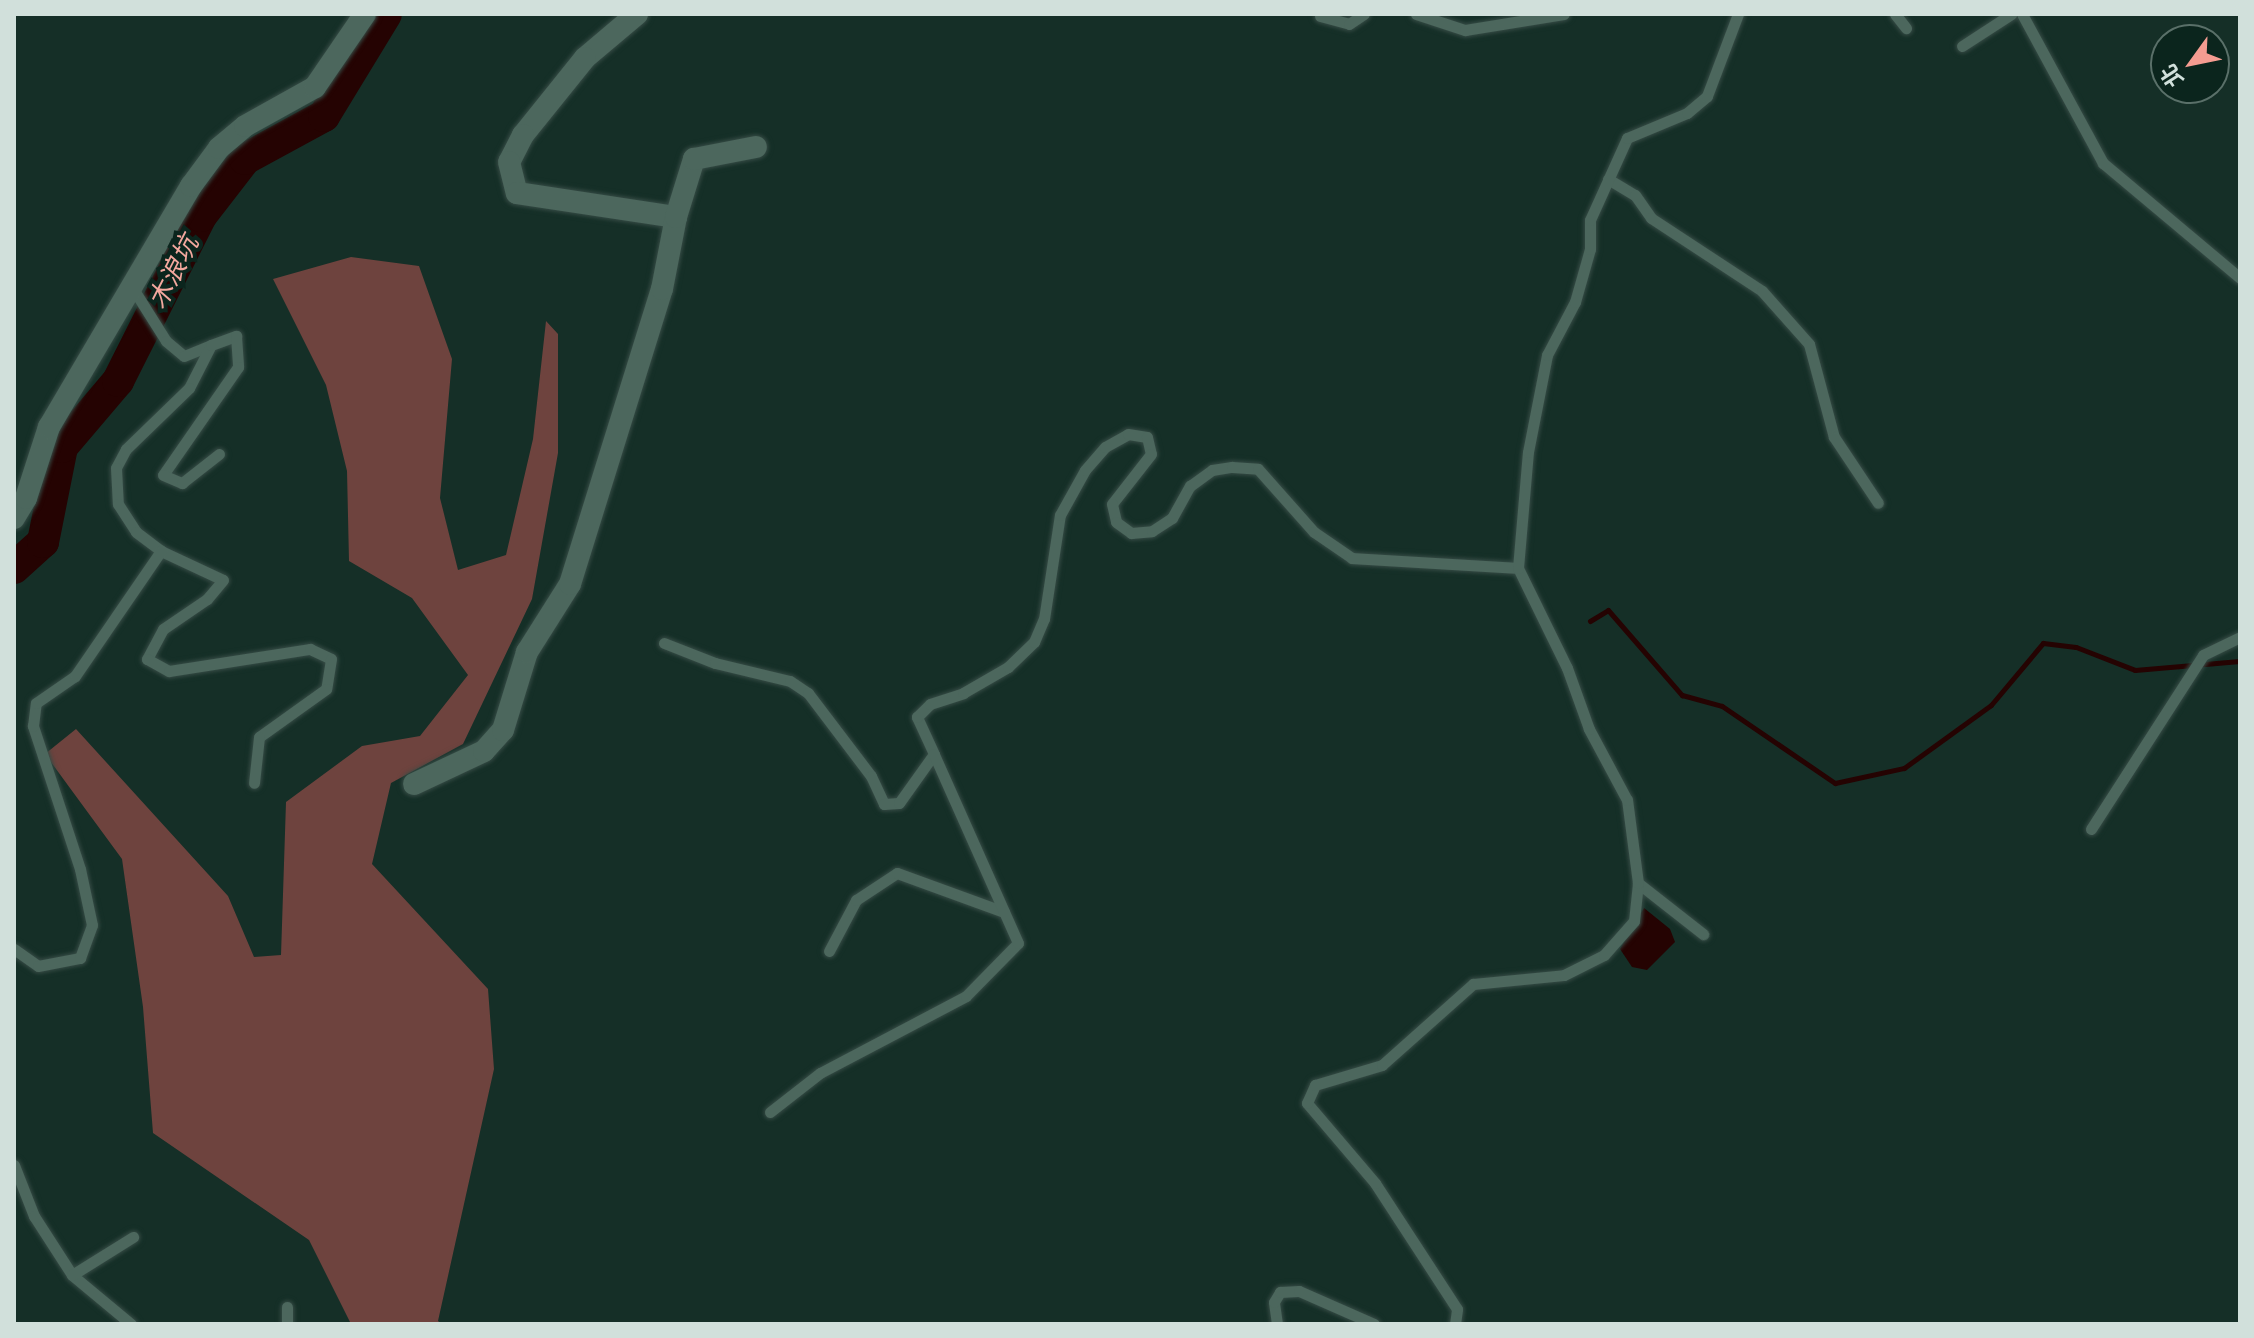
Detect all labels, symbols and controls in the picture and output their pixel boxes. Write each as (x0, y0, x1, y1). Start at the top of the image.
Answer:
north arrow (2150, 24, 2230, 104)
text: 北 (2155, 60, 2188, 92)
water label: 木浪坑 (141, 230, 205, 314)

